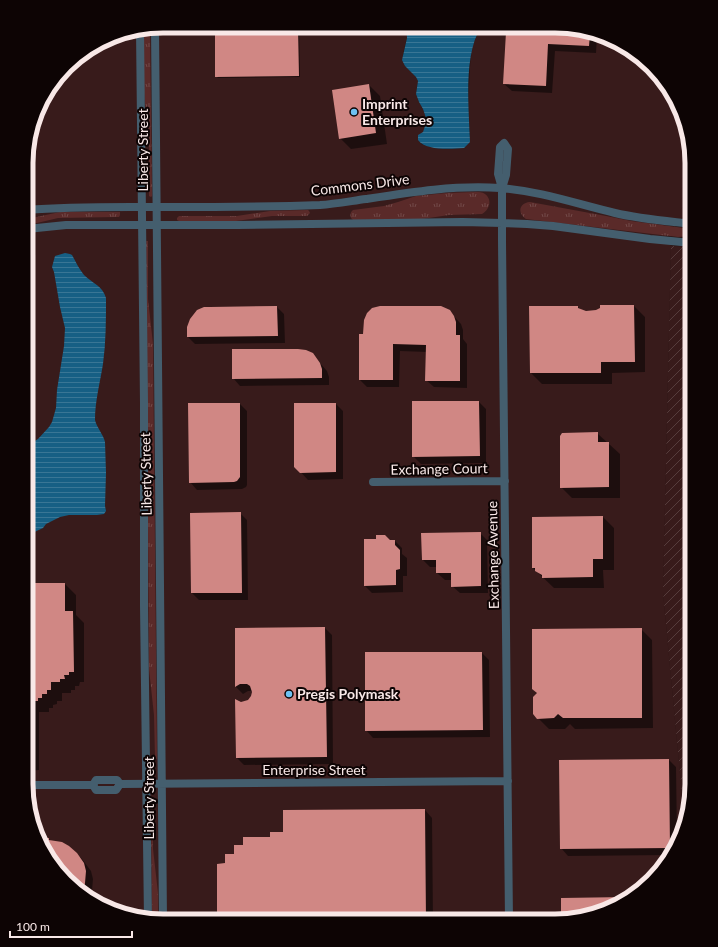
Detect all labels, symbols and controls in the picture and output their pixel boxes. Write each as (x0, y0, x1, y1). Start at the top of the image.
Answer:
place label: Imprint Enterprises (362, 95, 432, 128)
marker: Imprint Enterprises (349, 107, 359, 117)
street label: Liberty Street (134, 108, 151, 192)
street label: Commons Drive (310, 170, 410, 199)
street label: Liberty Street (136, 432, 155, 516)
street label: Exchange Court (390, 459, 488, 478)
street label: Exchange Avenue (483, 501, 502, 609)
place label: Pregis Polymask (297, 685, 399, 702)
marker: Pregis Polymask (284, 689, 294, 699)
street label: Liberty Street (140, 756, 157, 840)
street label: Enterprise Street (262, 761, 366, 778)
scale bar (10, 913, 132, 939)
text: 100 m (16, 919, 50, 934)

